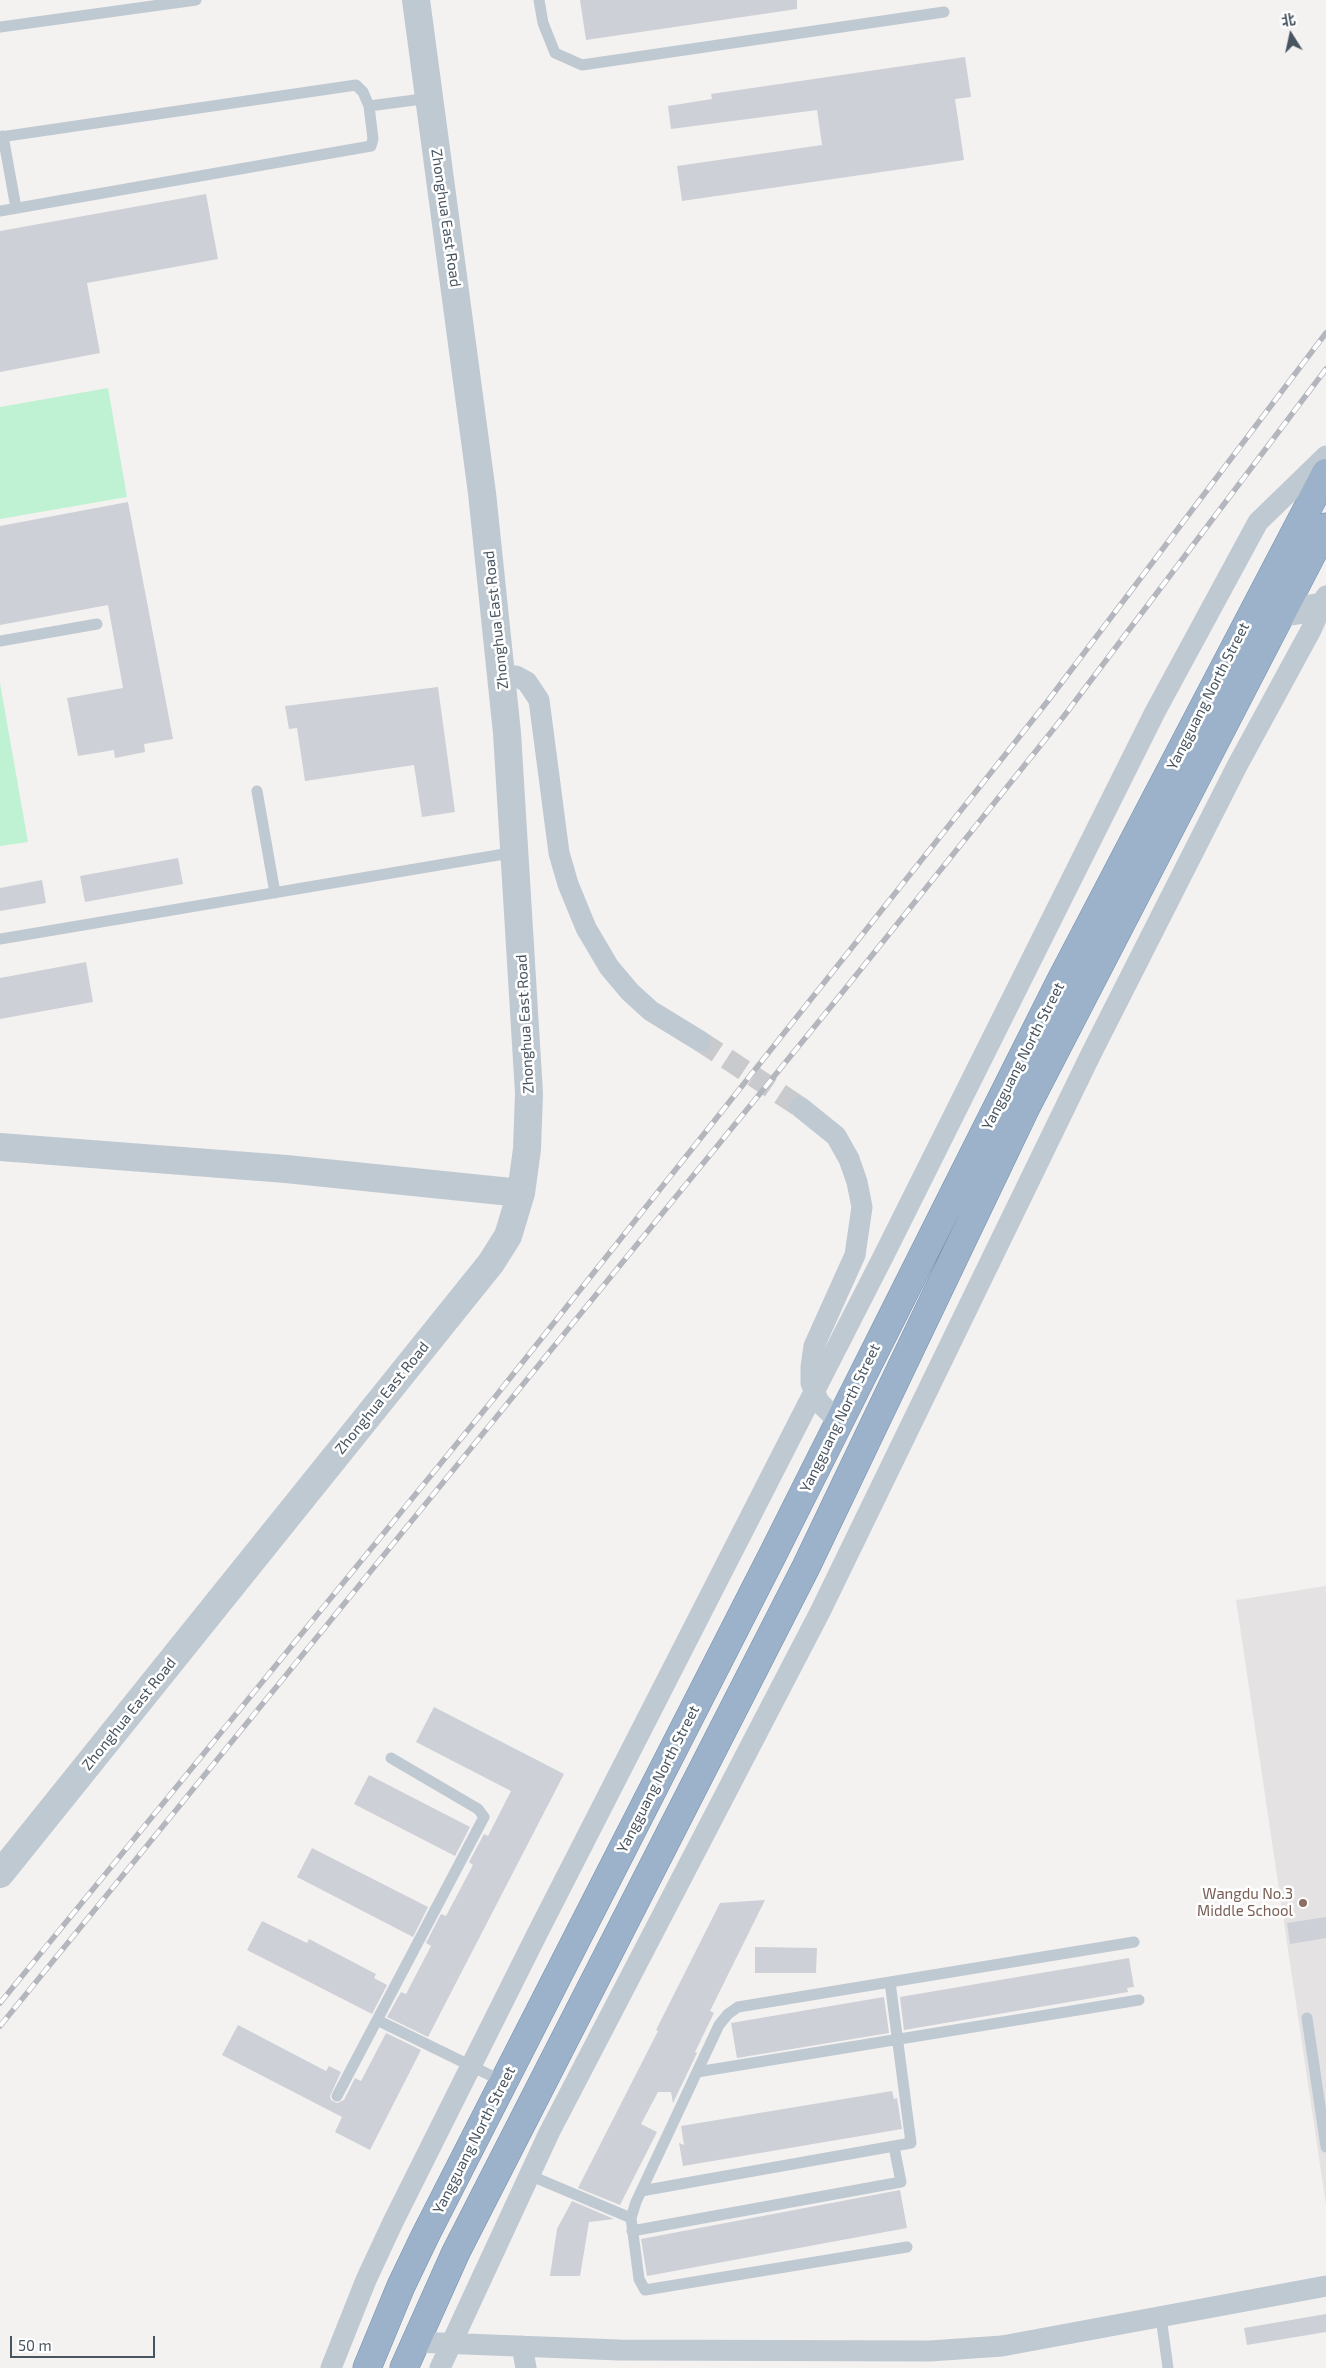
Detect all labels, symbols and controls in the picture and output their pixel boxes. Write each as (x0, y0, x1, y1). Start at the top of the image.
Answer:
north arrow (1266, 10, 1316, 60)
text: 北 (1280, 10, 1297, 29)
street label: Zhonghua East Road (427, 148, 465, 288)
street label: Zhonghua East Road (480, 550, 512, 690)
street label: Yangguang North Street (1163, 619, 1253, 773)
street label: Zhonghua East Road (512, 954, 538, 1094)
street label: Yangguang North Street (978, 979, 1068, 1133)
street label: Zhonghua East Road (331, 1338, 433, 1458)
street label: Yangguang North Street (796, 1341, 884, 1495)
street label: Zhonghua East Road (78, 1654, 180, 1774)
street label: Yangguang North Street (613, 1702, 703, 1856)
place label: Wangdu No.3 Middle School (1197, 1885, 1293, 1920)
marker: Wangdu No.3 Middle School (1297, 1897, 1309, 1909)
street label: Yangguang North Street (429, 2063, 519, 2217)
scale bar (12, 2326, 158, 2358)
text: 50 m (18, 2336, 52, 2354)

